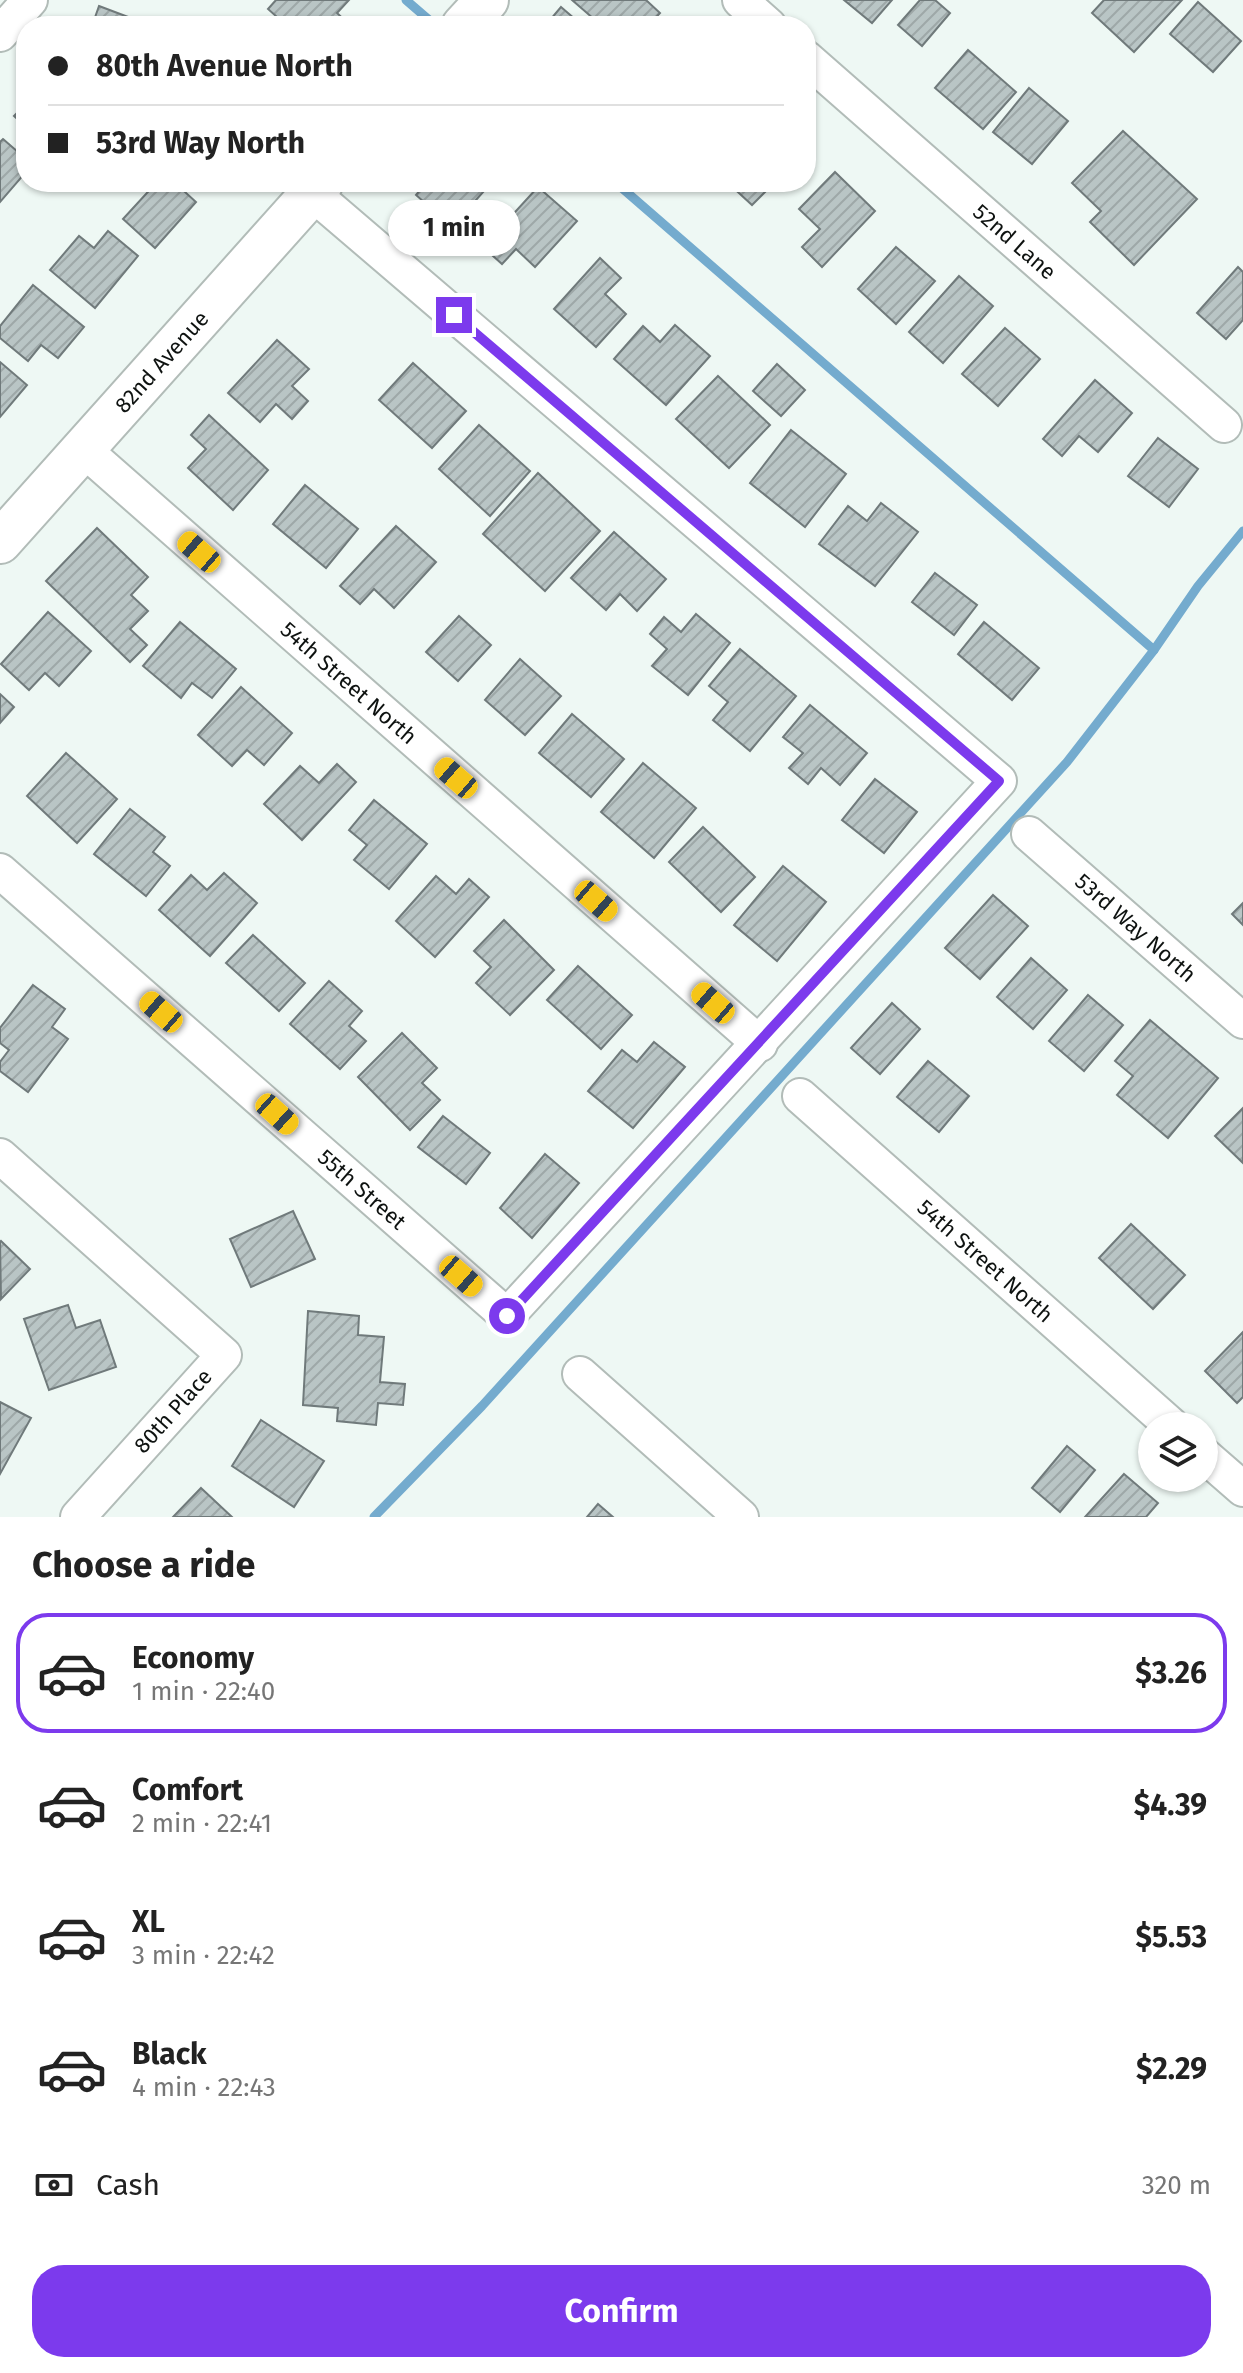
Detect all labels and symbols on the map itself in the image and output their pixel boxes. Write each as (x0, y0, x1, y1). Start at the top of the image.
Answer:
street label: 52nd Lane (968, 198, 1062, 285)
callout: 1 min (388, 199, 520, 255)
route end (436, 297, 472, 333)
street label: 82nd Avenue (109, 305, 214, 418)
car (173, 527, 225, 577)
street label: 54th Street North (275, 616, 423, 750)
car (430, 753, 482, 803)
street label: 53rd Way North (1070, 867, 1202, 988)
car (570, 876, 622, 926)
car (687, 978, 739, 1028)
car (135, 987, 187, 1037)
car (251, 1089, 303, 1139)
street label: 55th Street (313, 1143, 412, 1235)
street label: 54th Street North (912, 1193, 1059, 1328)
car (435, 1251, 487, 1301)
route start (489, 1298, 525, 1334)
street label: 80th Place (128, 1363, 218, 1459)

